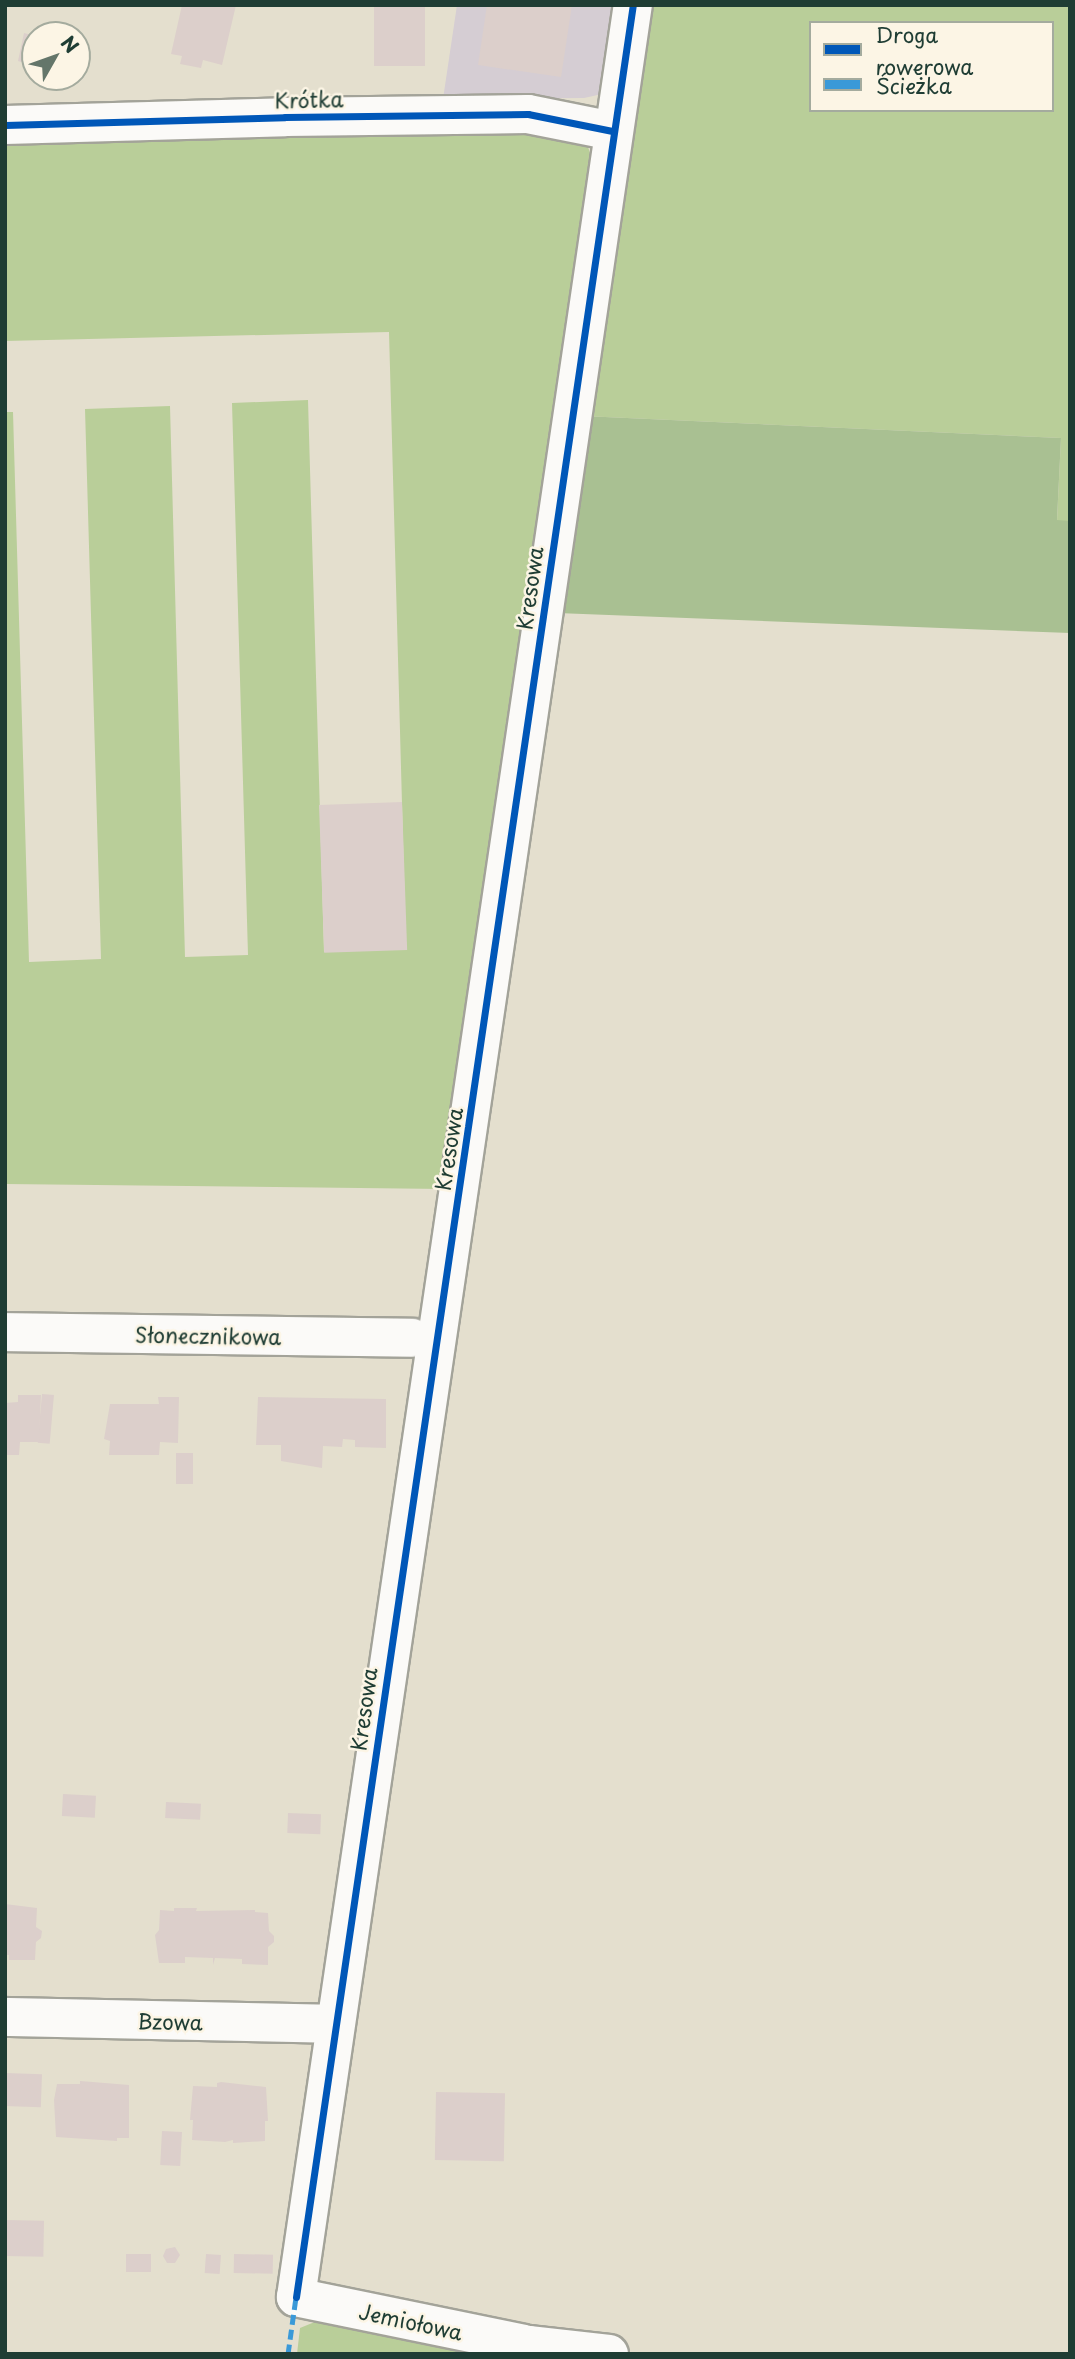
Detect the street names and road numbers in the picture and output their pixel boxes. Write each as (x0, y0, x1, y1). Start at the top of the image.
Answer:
street label: Krótka (274, 86, 344, 112)
street label: Kresowa (511, 545, 547, 631)
street label: Kresowa (429, 1106, 467, 1192)
street label: Słonecznikowa (135, 1321, 281, 1349)
street label: Kresowa (345, 1666, 381, 1752)
street label: Bzowa (137, 2008, 203, 2034)
street label: Jemiołowa (357, 2298, 465, 2344)

